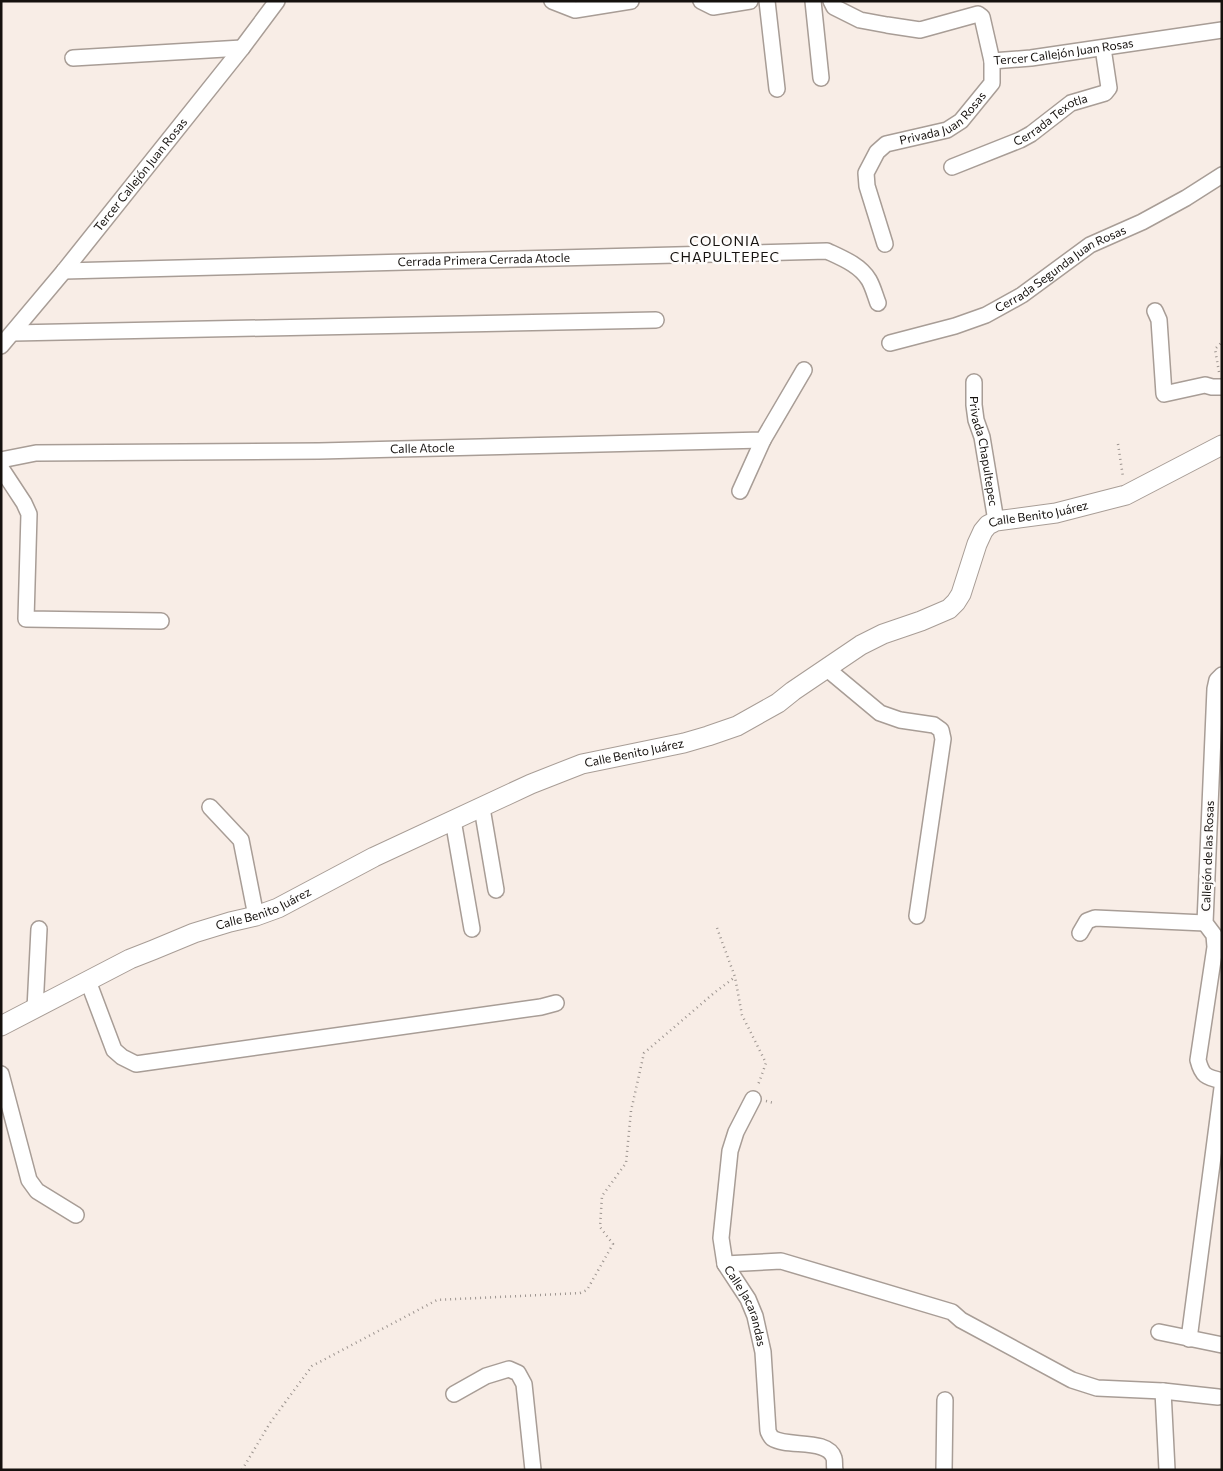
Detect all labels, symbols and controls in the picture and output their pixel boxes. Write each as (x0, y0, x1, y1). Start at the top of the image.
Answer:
street label: Tercer Callejón Juan Rosas (993, 35, 1134, 67)
street label: Privada Juan Rosas (898, 88, 988, 147)
street label: Cerrada Texotla (1011, 91, 1089, 148)
street label: Tercer Callejón Juan Rosas (90, 115, 189, 234)
street label: Cerrada Segunda Juan Rosas (992, 222, 1128, 315)
district label: COLONIA CHAPULTEPEC (670, 232, 780, 265)
street label: Cerrada Primera Cerrada Atocle (397, 250, 570, 268)
street label: Privada Chapultepec (968, 396, 1001, 507)
street label: Calle Atocle (390, 440, 455, 455)
street label: Calle Benito Juárez (986, 497, 1089, 530)
street label: Calle Benito Juárez (583, 735, 685, 769)
street label: Callejón de las Rosas (1198, 800, 1216, 912)
street label: Calle Benito Juárez (214, 884, 313, 932)
street label: Calle Jacarandas (722, 1262, 769, 1347)

